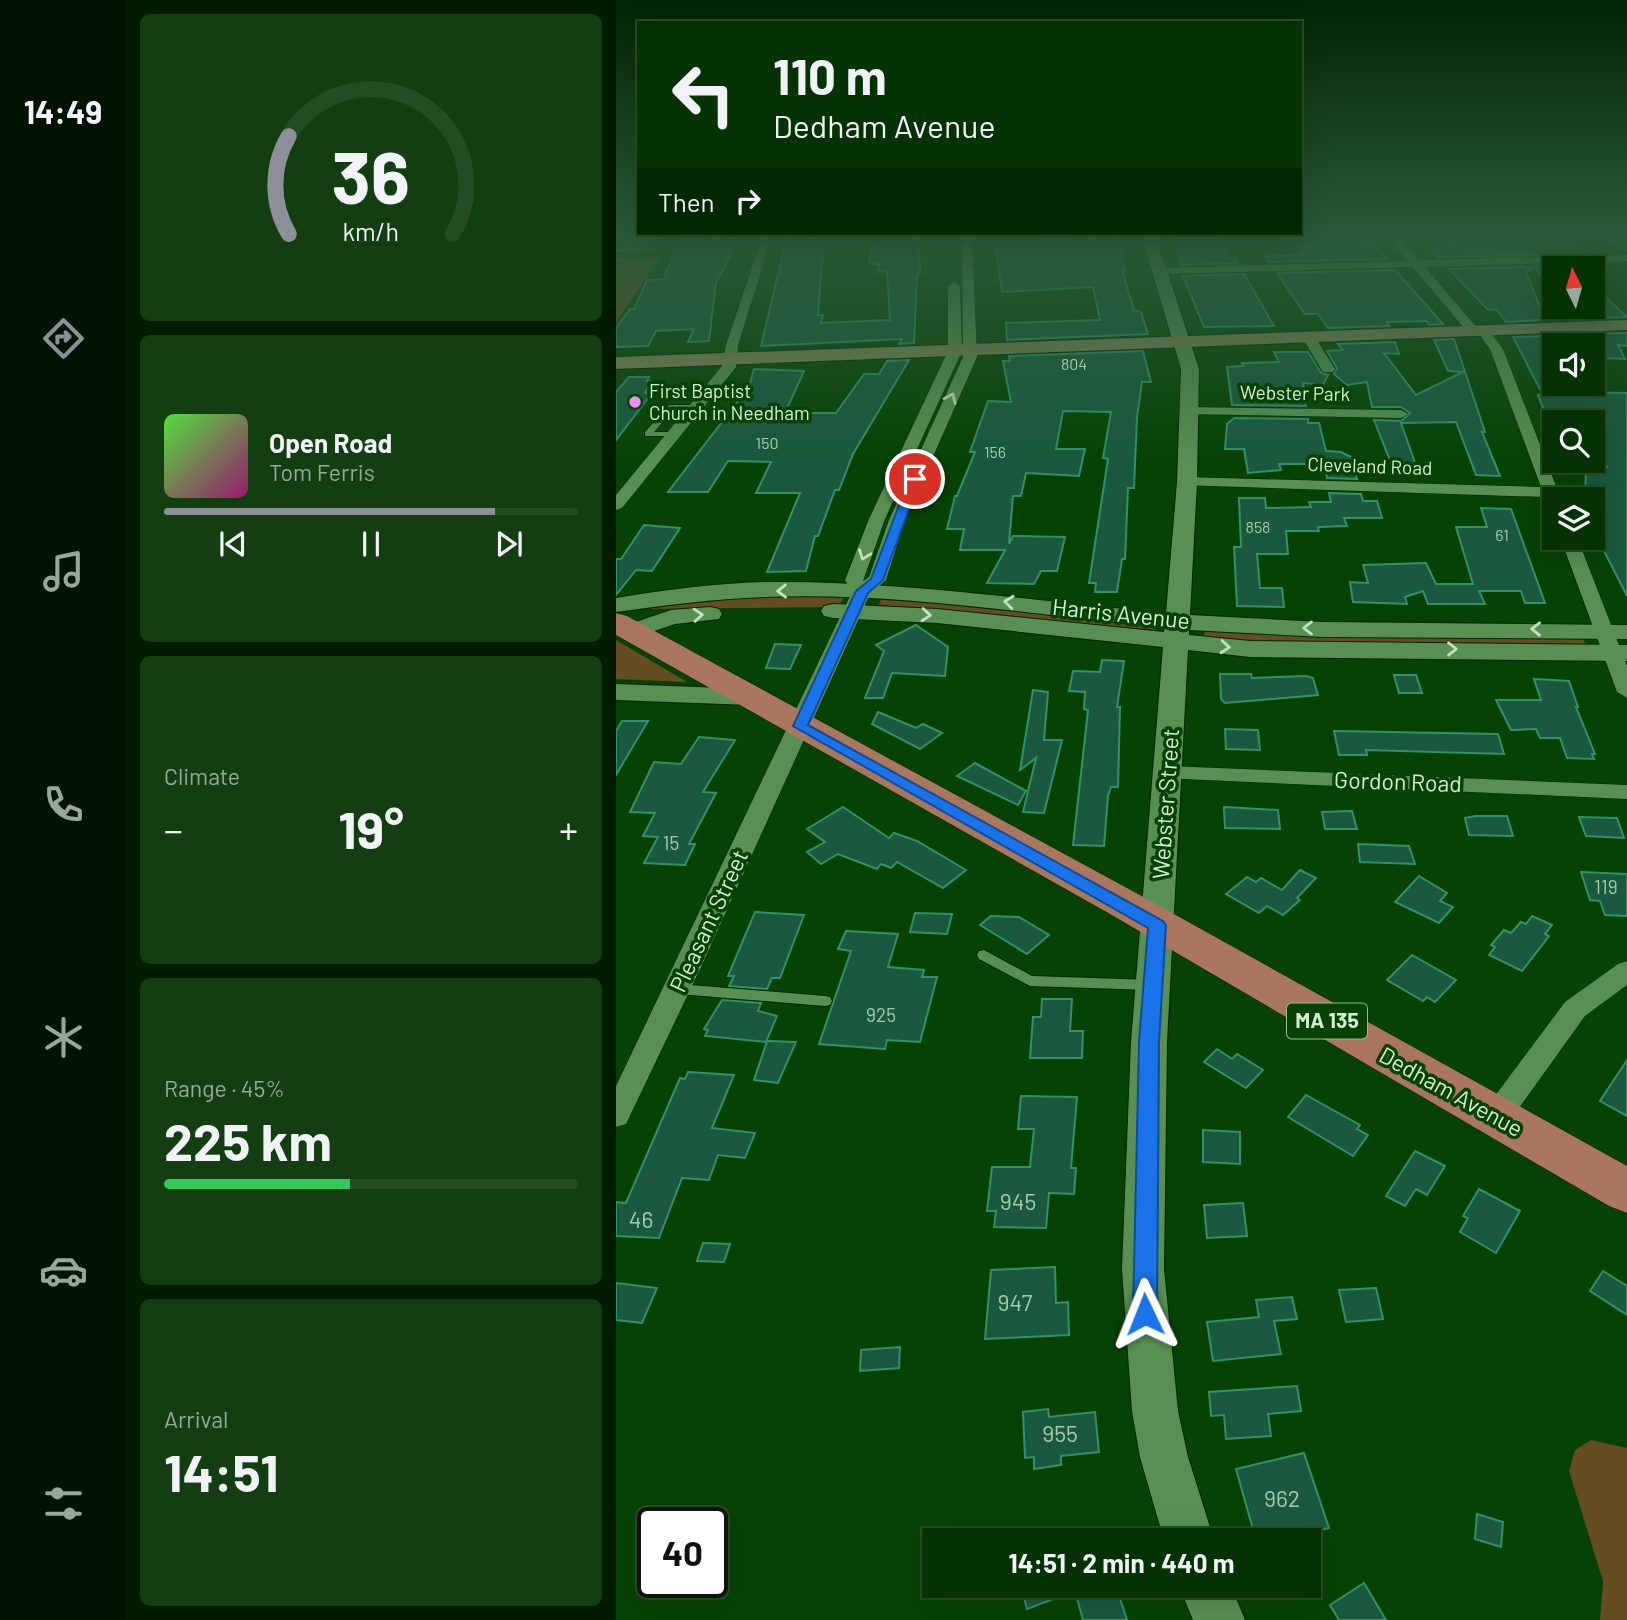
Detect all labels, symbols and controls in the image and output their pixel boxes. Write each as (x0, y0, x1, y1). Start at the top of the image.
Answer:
text: 110 m (773, 46, 887, 105)
icon: left (658, 49, 749, 140)
text: 14:49 (24, 92, 102, 130)
text: Dedham Avenue (773, 106, 995, 144)
text: 36 (332, 131, 410, 219)
icon: right (729, 182, 767, 220)
text: Then (658, 186, 715, 217)
text: km/h (343, 215, 399, 245)
north arrow (1542, 256, 1605, 318)
map controls (1542, 256, 1605, 550)
icon: directions (39, 314, 88, 363)
button: sound (1542, 333, 1605, 396)
house number: 804 (1061, 354, 1087, 373)
place label: First Baptist Church in Needham (649, 379, 810, 424)
street label: Webster Park (1240, 380, 1350, 405)
one-way arrow (943, 393, 957, 405)
marker: First Baptist Church in Needham (627, 394, 643, 410)
button: search (1542, 410, 1605, 473)
text: Open Road (269, 427, 392, 458)
house number: 150 (756, 433, 778, 452)
house number: 156 (984, 442, 1006, 461)
pin (885, 449, 945, 509)
street label: Cleveland Road (1307, 452, 1433, 479)
text: Tom Ferris (269, 458, 375, 486)
icon: arrive (896, 460, 934, 498)
button: layers (1542, 487, 1605, 550)
house number: 858 (1246, 517, 1270, 536)
icon: previous (214, 525, 252, 563)
icon: pause (352, 525, 390, 563)
icon: next (490, 525, 528, 563)
house number: 61 (1495, 525, 1509, 544)
icon: music (39, 547, 88, 596)
one-way arrow (858, 548, 872, 560)
one-way arrow (776, 583, 786, 599)
street label: Harris Avenue (1051, 592, 1191, 634)
one-way arrow (1003, 595, 1014, 610)
one-way arrow (693, 607, 704, 622)
one-way arrow (920, 607, 931, 622)
one-way arrow (1303, 620, 1313, 636)
one-way arrow (1530, 621, 1541, 637)
one-way arrow (1220, 640, 1231, 655)
one-way arrow (1448, 641, 1458, 657)
street label: Webster Street (1146, 728, 1184, 880)
text: Climate (164, 762, 240, 790)
street label: Gordon Road (1334, 765, 1462, 797)
icon: phone (39, 780, 88, 829)
text: 19° (338, 797, 404, 859)
text: − (164, 806, 183, 852)
text: + (559, 806, 578, 852)
house number: 15 (663, 831, 679, 854)
street label: Pleasant Street (663, 845, 753, 996)
house number: 119 (1594, 875, 1618, 898)
house number: 925 (866, 1003, 896, 1026)
road number: MA 135 (1287, 1004, 1367, 1038)
icon: climate (39, 1013, 88, 1062)
street label: Dedham Avenue (1375, 1040, 1528, 1142)
text: Range · 45% (164, 1074, 285, 1102)
text: 225 km (164, 1109, 332, 1171)
house number: 945 (1000, 1187, 1036, 1215)
house number: 46 (629, 1205, 653, 1233)
icon: car (39, 1246, 88, 1295)
position arrow (1108, 1277, 1182, 1351)
house number: 947 (998, 1288, 1033, 1316)
text: Arrival (164, 1405, 228, 1433)
house number: 955 (1042, 1419, 1078, 1447)
text: 14:51 (164, 1440, 279, 1502)
icon: filters (39, 1479, 88, 1528)
house number: 962 (1264, 1484, 1300, 1512)
speed limit sign: 40 (637, 1507, 728, 1598)
text: 14:51 · 2 min · 440 m (1009, 1547, 1234, 1578)

